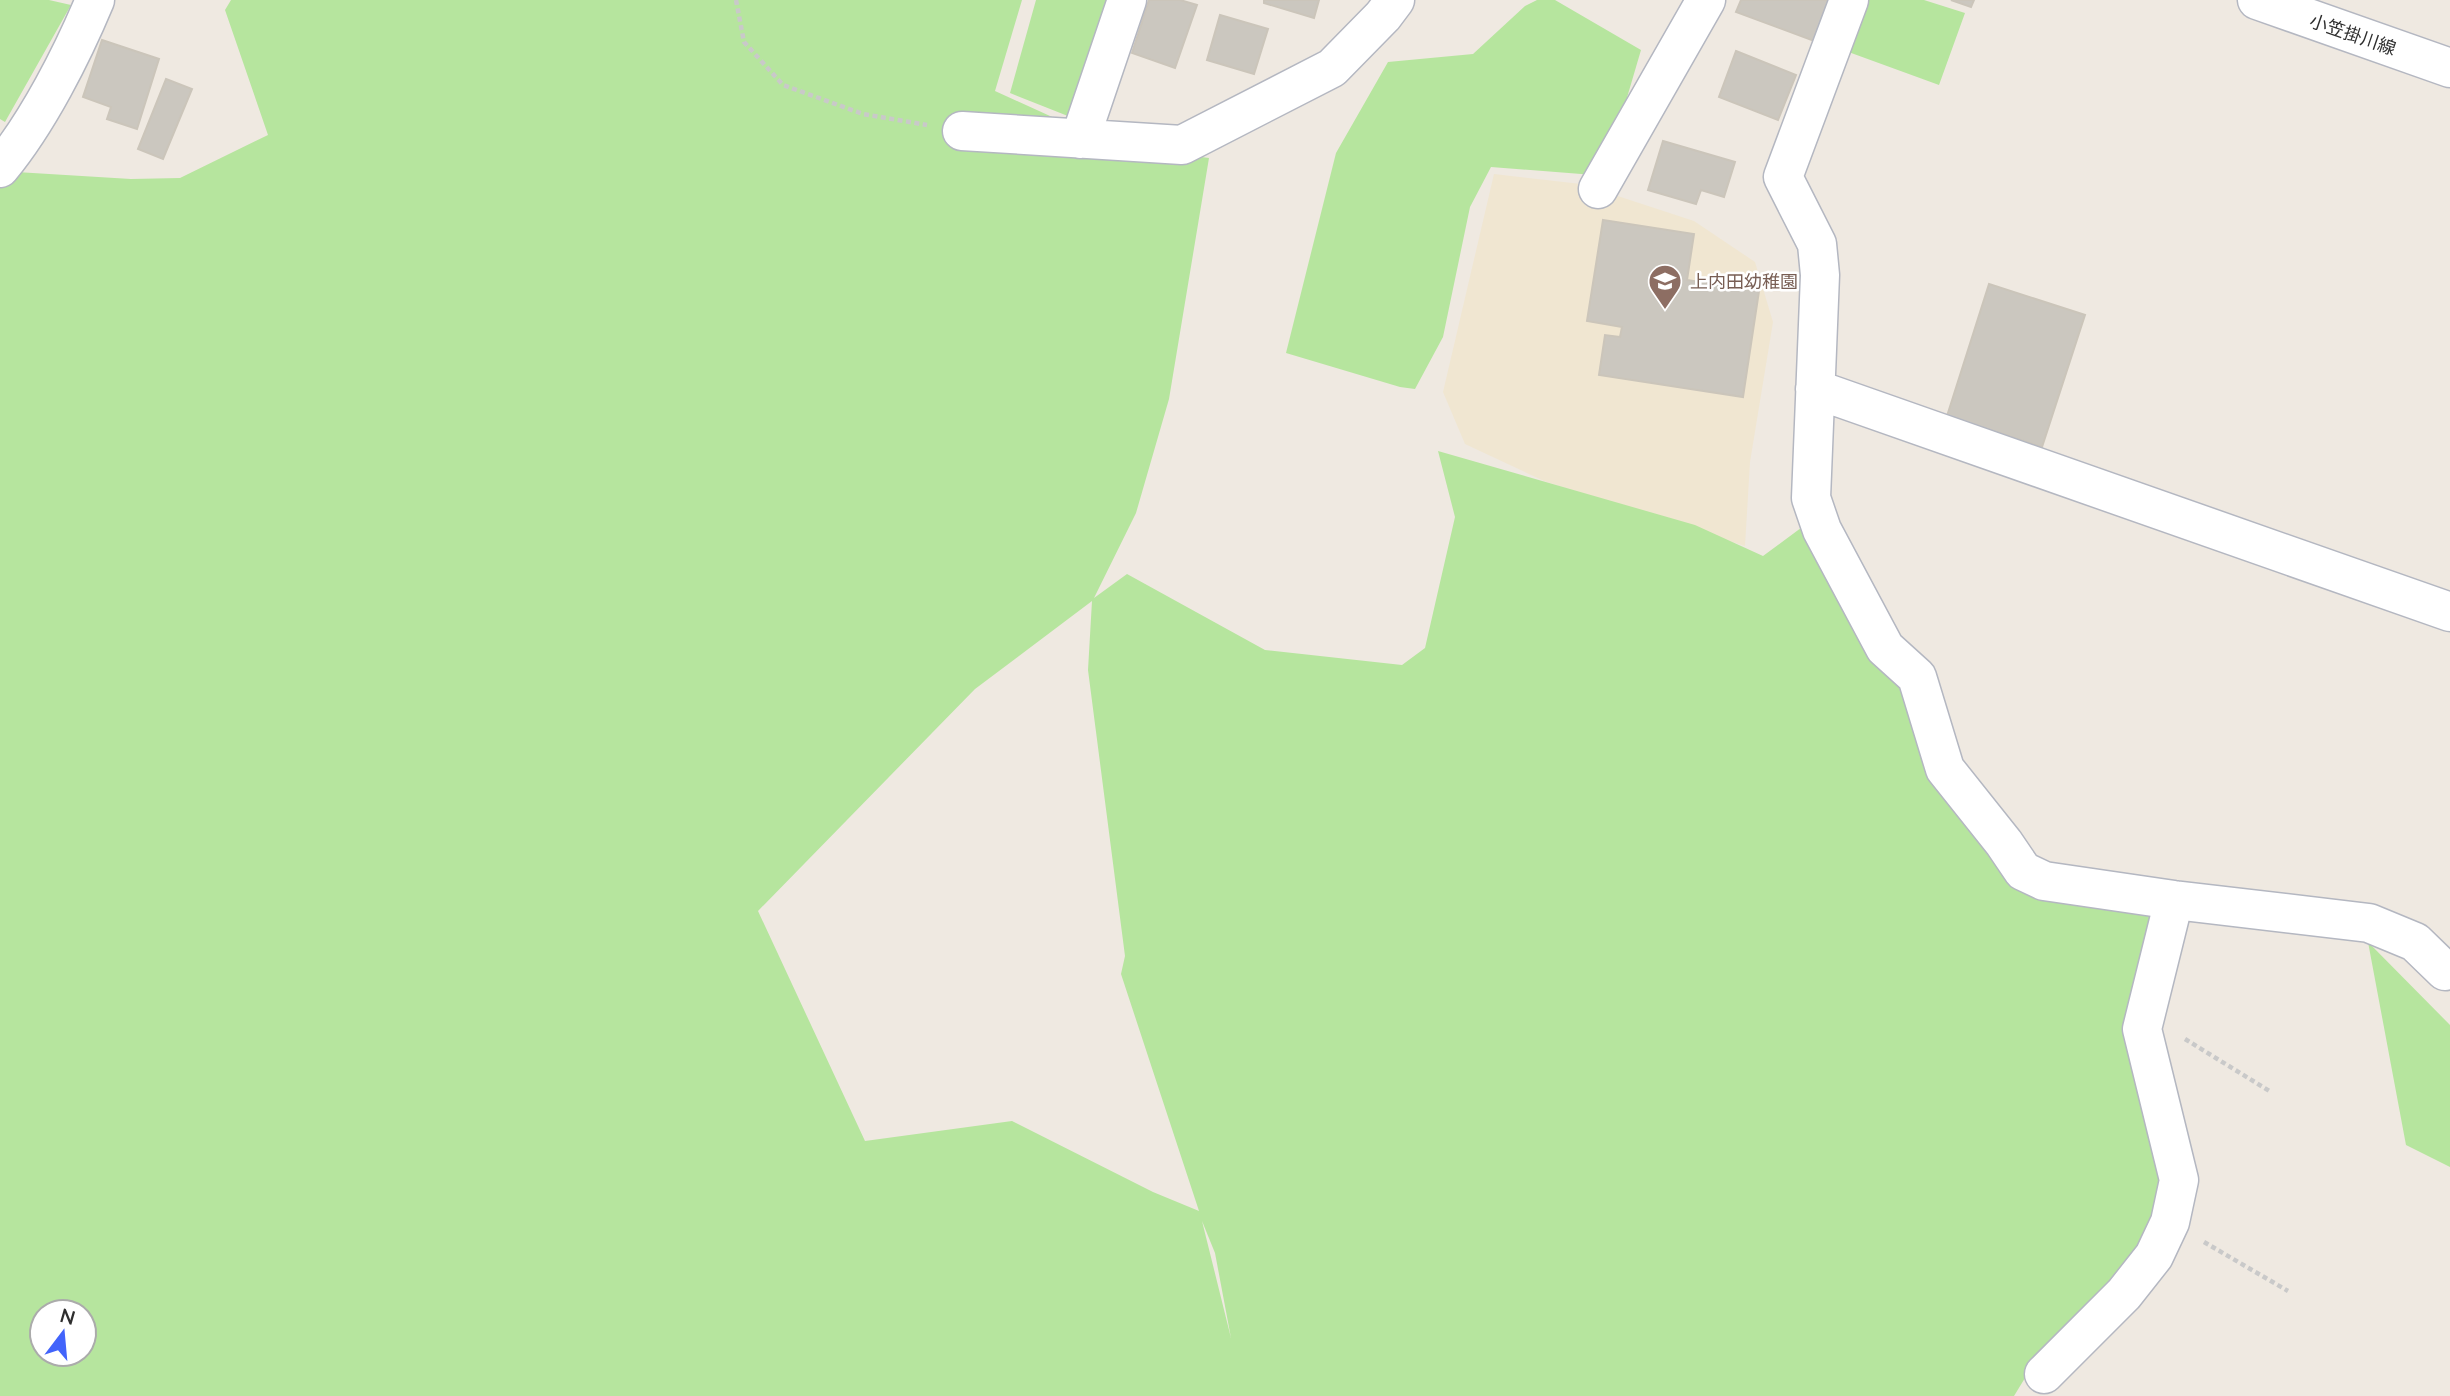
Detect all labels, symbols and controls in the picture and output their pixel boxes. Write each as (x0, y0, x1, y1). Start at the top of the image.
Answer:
street label: 小笠掛川線 (2307, 9, 2399, 59)
school or university icon: 上内田幼稚園 (1646, 262, 1684, 311)
place label: 上内田幼稚園 (1690, 270, 1798, 292)
north arrow (28, 1298, 98, 1368)
text: N (58, 1303, 78, 1329)

